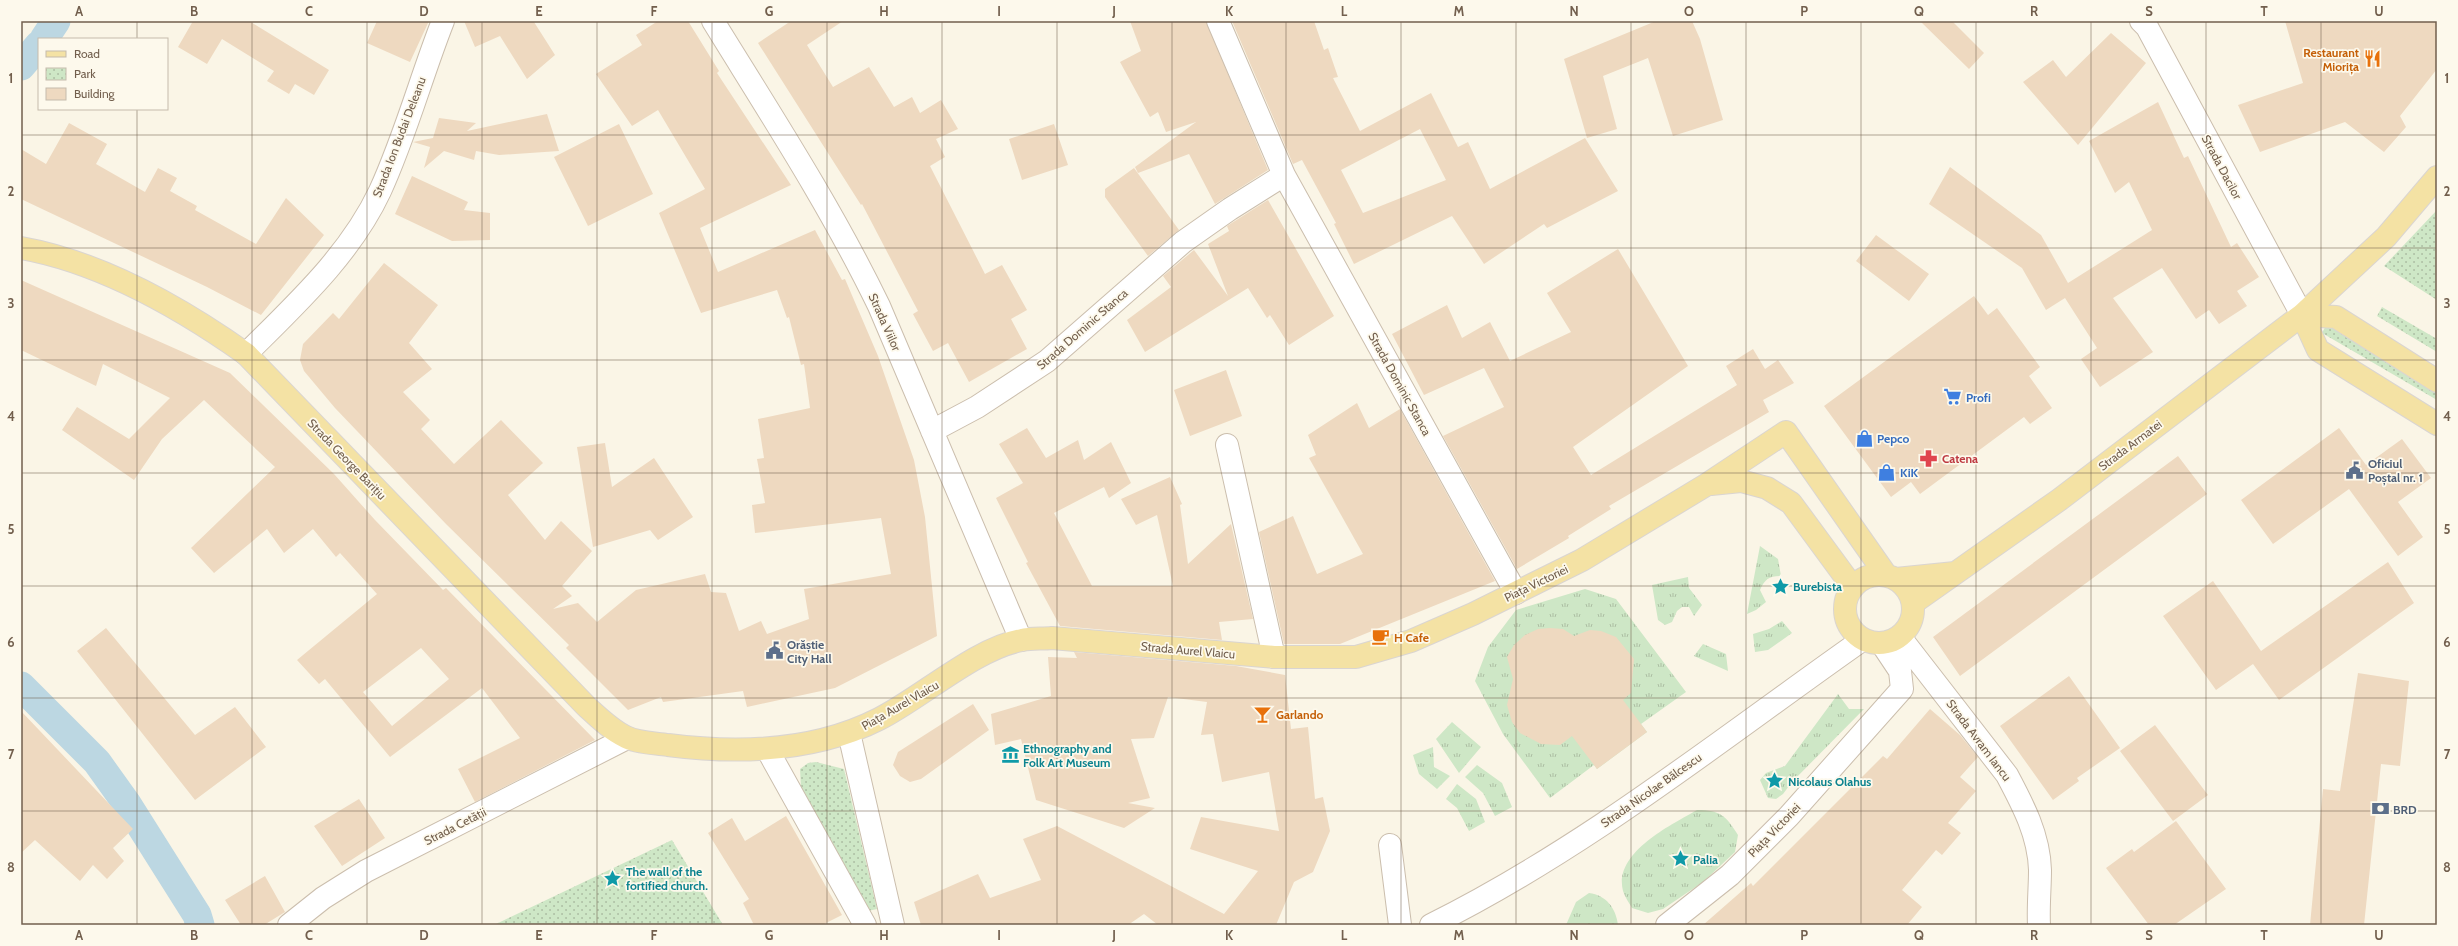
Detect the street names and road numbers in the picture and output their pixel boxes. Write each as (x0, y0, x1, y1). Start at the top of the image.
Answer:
street label: Strada Ion Budai Deleanu (369, 75, 429, 199)
street label: Strada Dacilor (2199, 132, 2245, 202)
street label: Strada Dominic Stanca (1033, 285, 1131, 373)
street label: Strada Viilor (866, 291, 904, 353)
street label: Strada Dominic Stanca (1365, 330, 1435, 438)
street label: Strada George Barițiu (304, 415, 390, 503)
street label: Strada Armatei (2095, 416, 2165, 474)
street label: Piața Victoriei (1502, 561, 1571, 606)
street label: Strada Aurel Vlaicu (1140, 638, 1236, 662)
street label: Piața Aurel Vlaicu (859, 677, 942, 734)
street label: Strada Avram Iancu (1943, 696, 2015, 784)
street label: Strada Nicolae Bălcescu (1598, 750, 1704, 830)
street label: Piața Victoriei (1745, 800, 1804, 861)
street label: Strada Cetății (421, 804, 489, 849)

